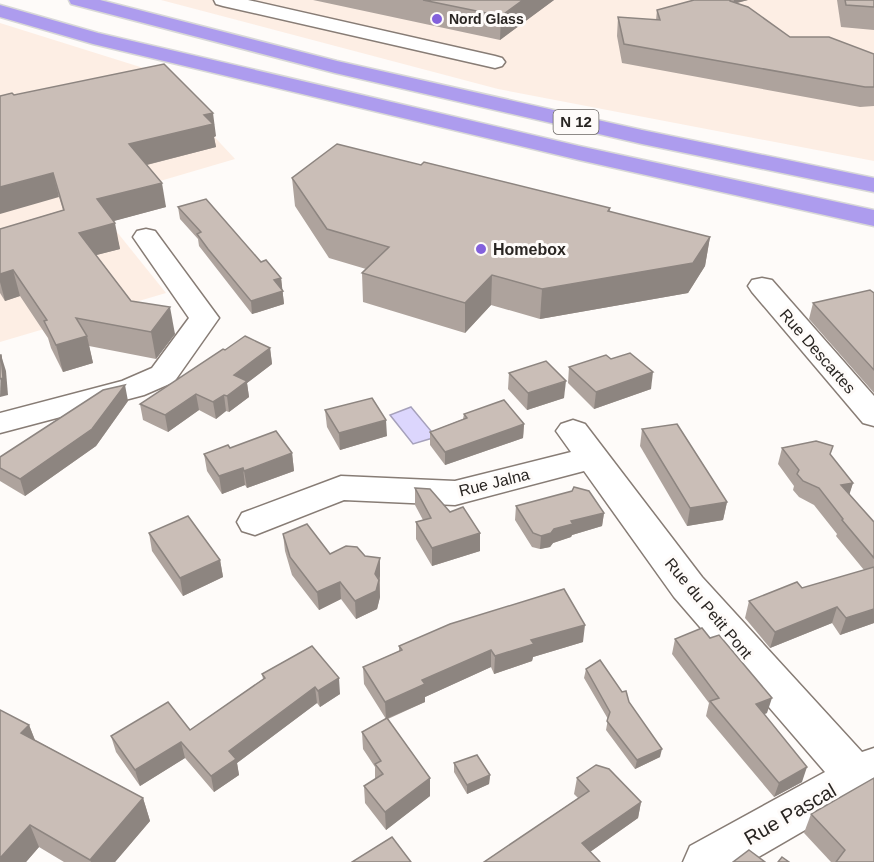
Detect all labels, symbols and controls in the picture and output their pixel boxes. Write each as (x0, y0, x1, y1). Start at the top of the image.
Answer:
place label: Nord Glass (449, 11, 524, 27)
marker: Nord Glass (430, 12, 444, 26)
road number: N 12 (554, 110, 598, 134)
place label: Homebox (493, 241, 566, 258)
marker: Homebox (474, 242, 488, 256)
street label: Rue Descartes (776, 306, 859, 397)
street label: Rue Jalna (457, 465, 531, 499)
street label: Rue du Petit Pont (662, 555, 756, 662)
street label: Rue Pascal (740, 779, 840, 849)

